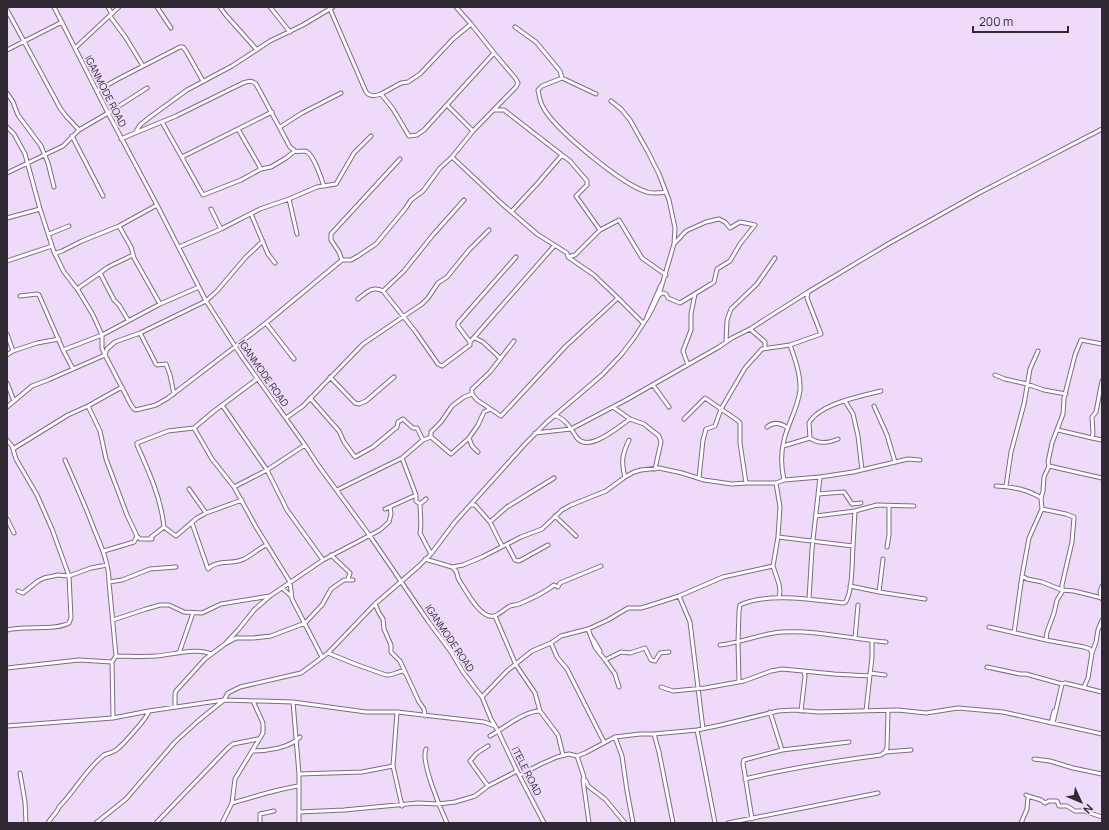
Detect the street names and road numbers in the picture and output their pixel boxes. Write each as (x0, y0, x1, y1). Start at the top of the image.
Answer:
street label: IGANMODE ROAD (82, 53, 130, 130)
street label: IGANMODE ROAD (236, 337, 292, 410)
street label: IGANMODE ROAD (422, 601, 478, 675)
street label: ITELE ROAD (509, 744, 545, 798)

